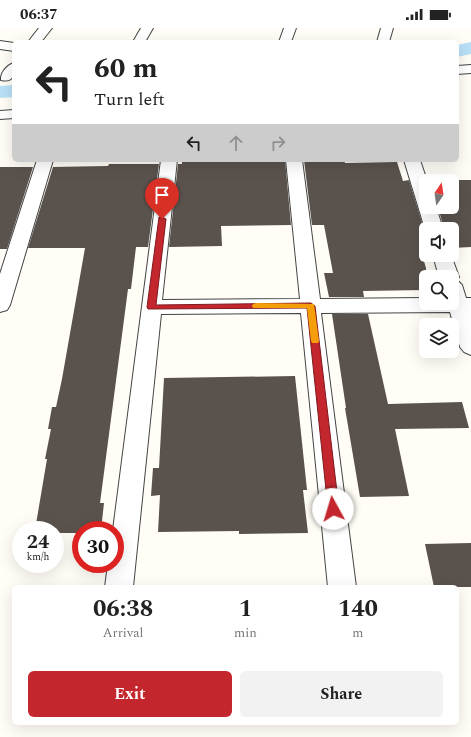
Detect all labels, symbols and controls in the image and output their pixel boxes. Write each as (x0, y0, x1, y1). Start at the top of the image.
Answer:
text: 06:37 (20, 3, 58, 26)
text: 60 m (94, 47, 158, 90)
icon: left (28, 56, 80, 108)
text: Turn left (94, 86, 165, 113)
icon: left (183, 132, 205, 154)
icon: ahead (225, 132, 247, 154)
icon: right (267, 132, 289, 154)
north arrow (419, 174, 459, 214)
map controls (419, 174, 459, 358)
pin (145, 178, 179, 219)
icon: arrive (151, 184, 173, 206)
button: sound (419, 222, 459, 262)
button: search (419, 270, 459, 310)
button: layers (419, 318, 459, 358)
position arrow (312, 488, 354, 530)
speed limit sign: 30 (72, 521, 124, 573)
text: 24 (27, 527, 49, 557)
text: km/h (27, 549, 49, 565)
text: 06:38 (93, 591, 153, 627)
text: 1 (239, 591, 252, 627)
text: 140 (338, 591, 378, 627)
text: Arrival (103, 623, 143, 643)
text: min (234, 623, 257, 643)
text: m (352, 623, 363, 643)
button: Exit (28, 671, 232, 717)
button: Share (240, 671, 443, 717)

